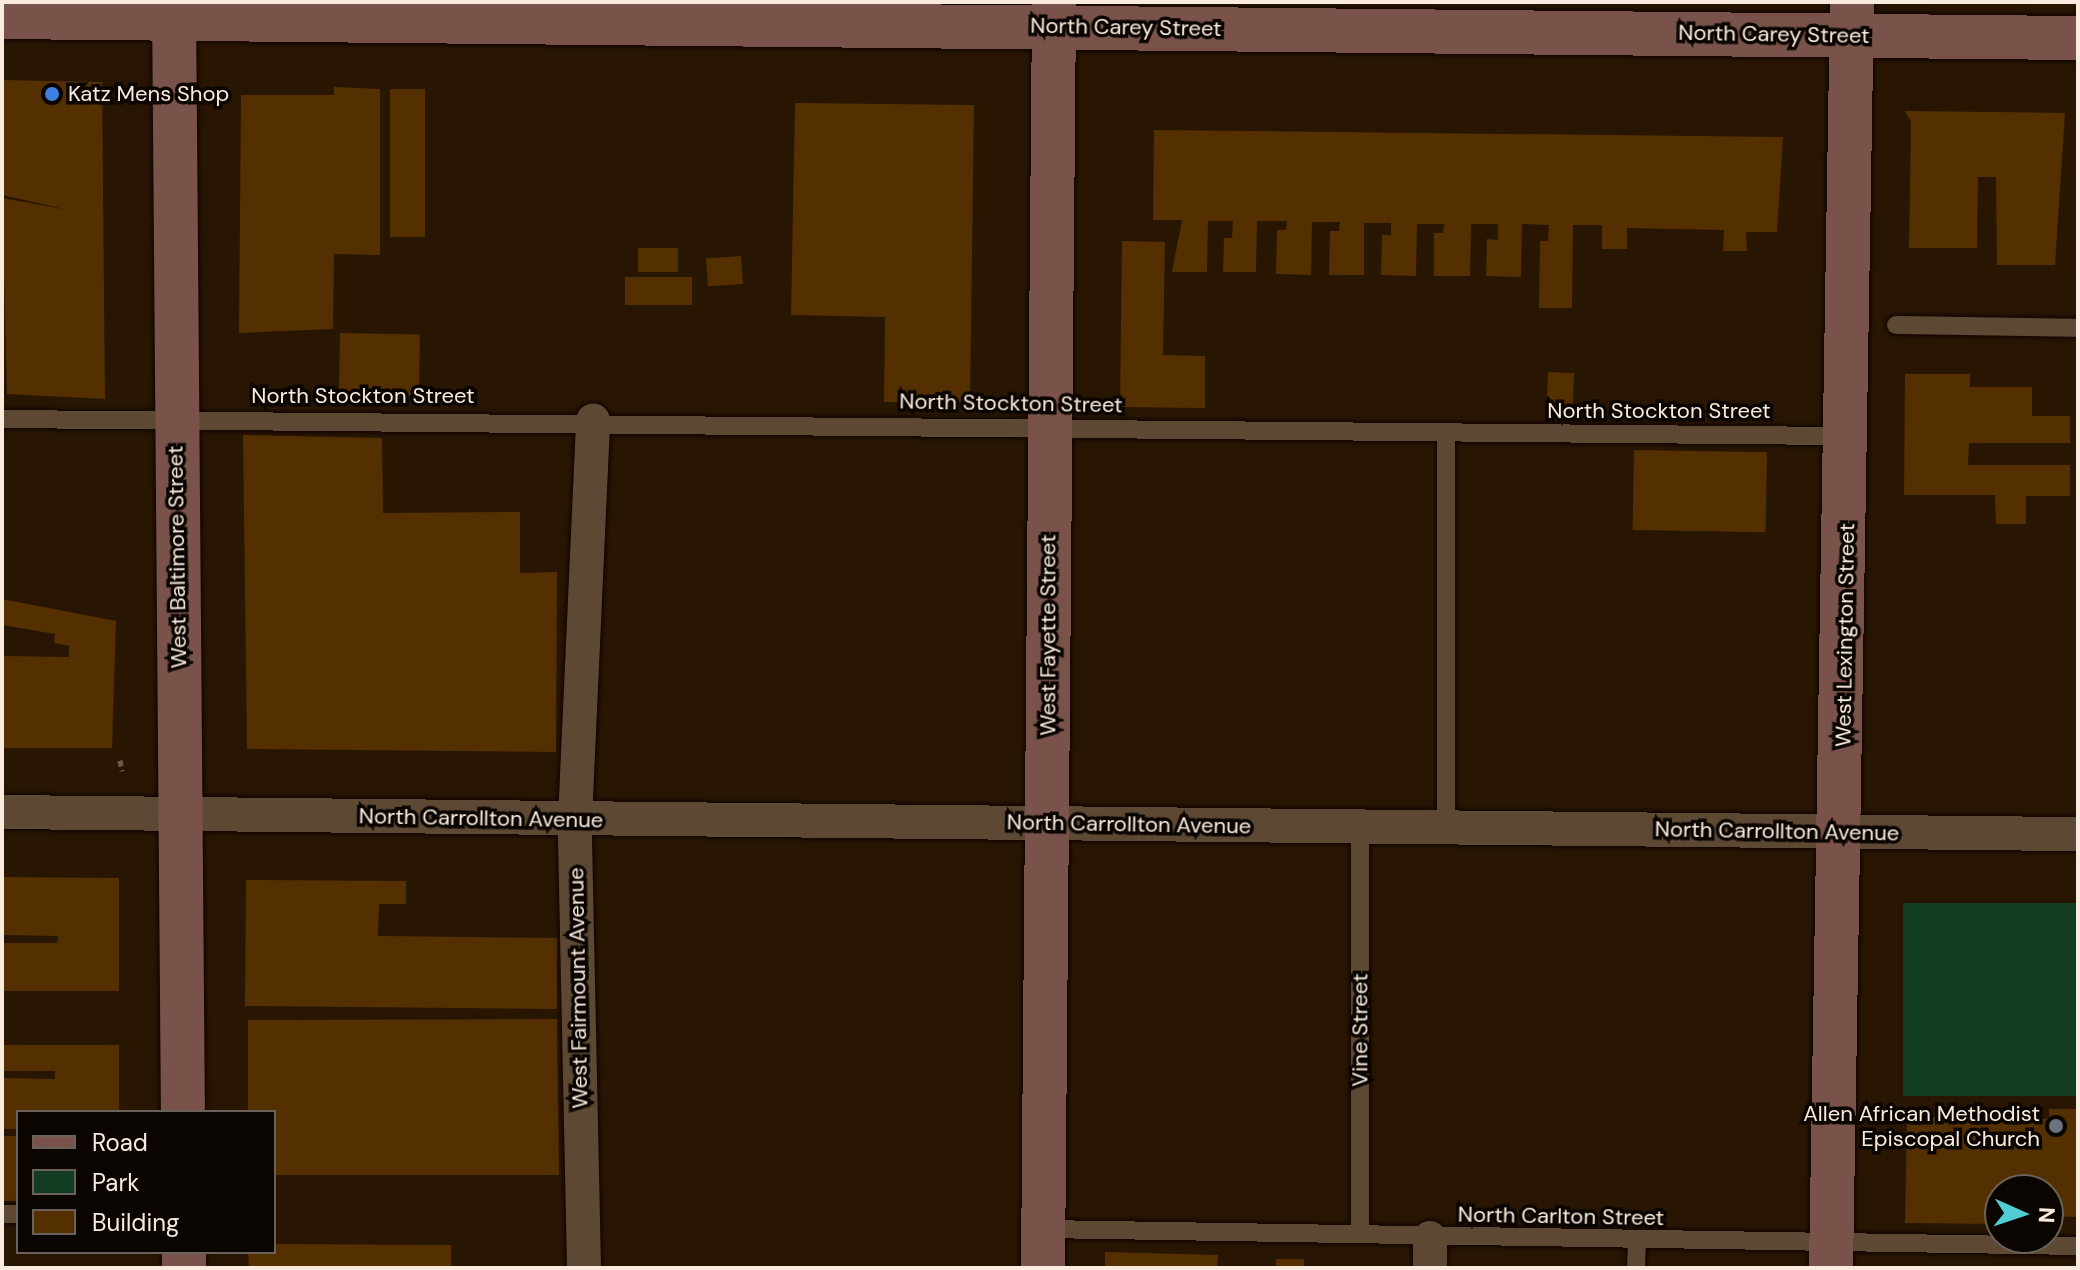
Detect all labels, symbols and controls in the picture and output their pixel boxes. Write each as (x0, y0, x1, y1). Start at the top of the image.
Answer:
street label: North Carey Street (1030, 12, 1222, 42)
street label: North Carey Street (1678, 19, 1870, 49)
place label: Katz Mens Shop (68, 81, 229, 107)
marker: Katz Mens Shop (43, 85, 61, 103)
street label: North Stockton Street (251, 383, 475, 409)
street label: North Stockton Street (899, 388, 1123, 418)
street label: North Stockton Street (1547, 398, 1771, 424)
street label: West Baltimore Street (162, 445, 192, 669)
street label: West Lexington Street (1830, 523, 1860, 747)
street label: West Fayette Street (1035, 534, 1061, 736)
street label: North Carrollton Avenue (359, 803, 603, 833)
street label: North Carrollton Avenue (1007, 809, 1251, 839)
street label: North Carrollton Avenue (1655, 816, 1899, 846)
street label: West Fairmount Avenue (563, 867, 593, 1109)
street label: Vine Street (1347, 973, 1373, 1087)
place label: Allen African Methodist Episcopal Church (1803, 1100, 2040, 1152)
legend (16, 1110, 276, 1254)
marker: Allen African Methodist Episcopal Church (2047, 1117, 2065, 1135)
text: Road (92, 1127, 148, 1158)
text: Park (92, 1167, 139, 1198)
north arrow (1984, 1174, 2064, 1254)
street label: North Carlton Street (1458, 1201, 1664, 1231)
text: N (2032, 1206, 2061, 1224)
text: Building (92, 1207, 179, 1238)

